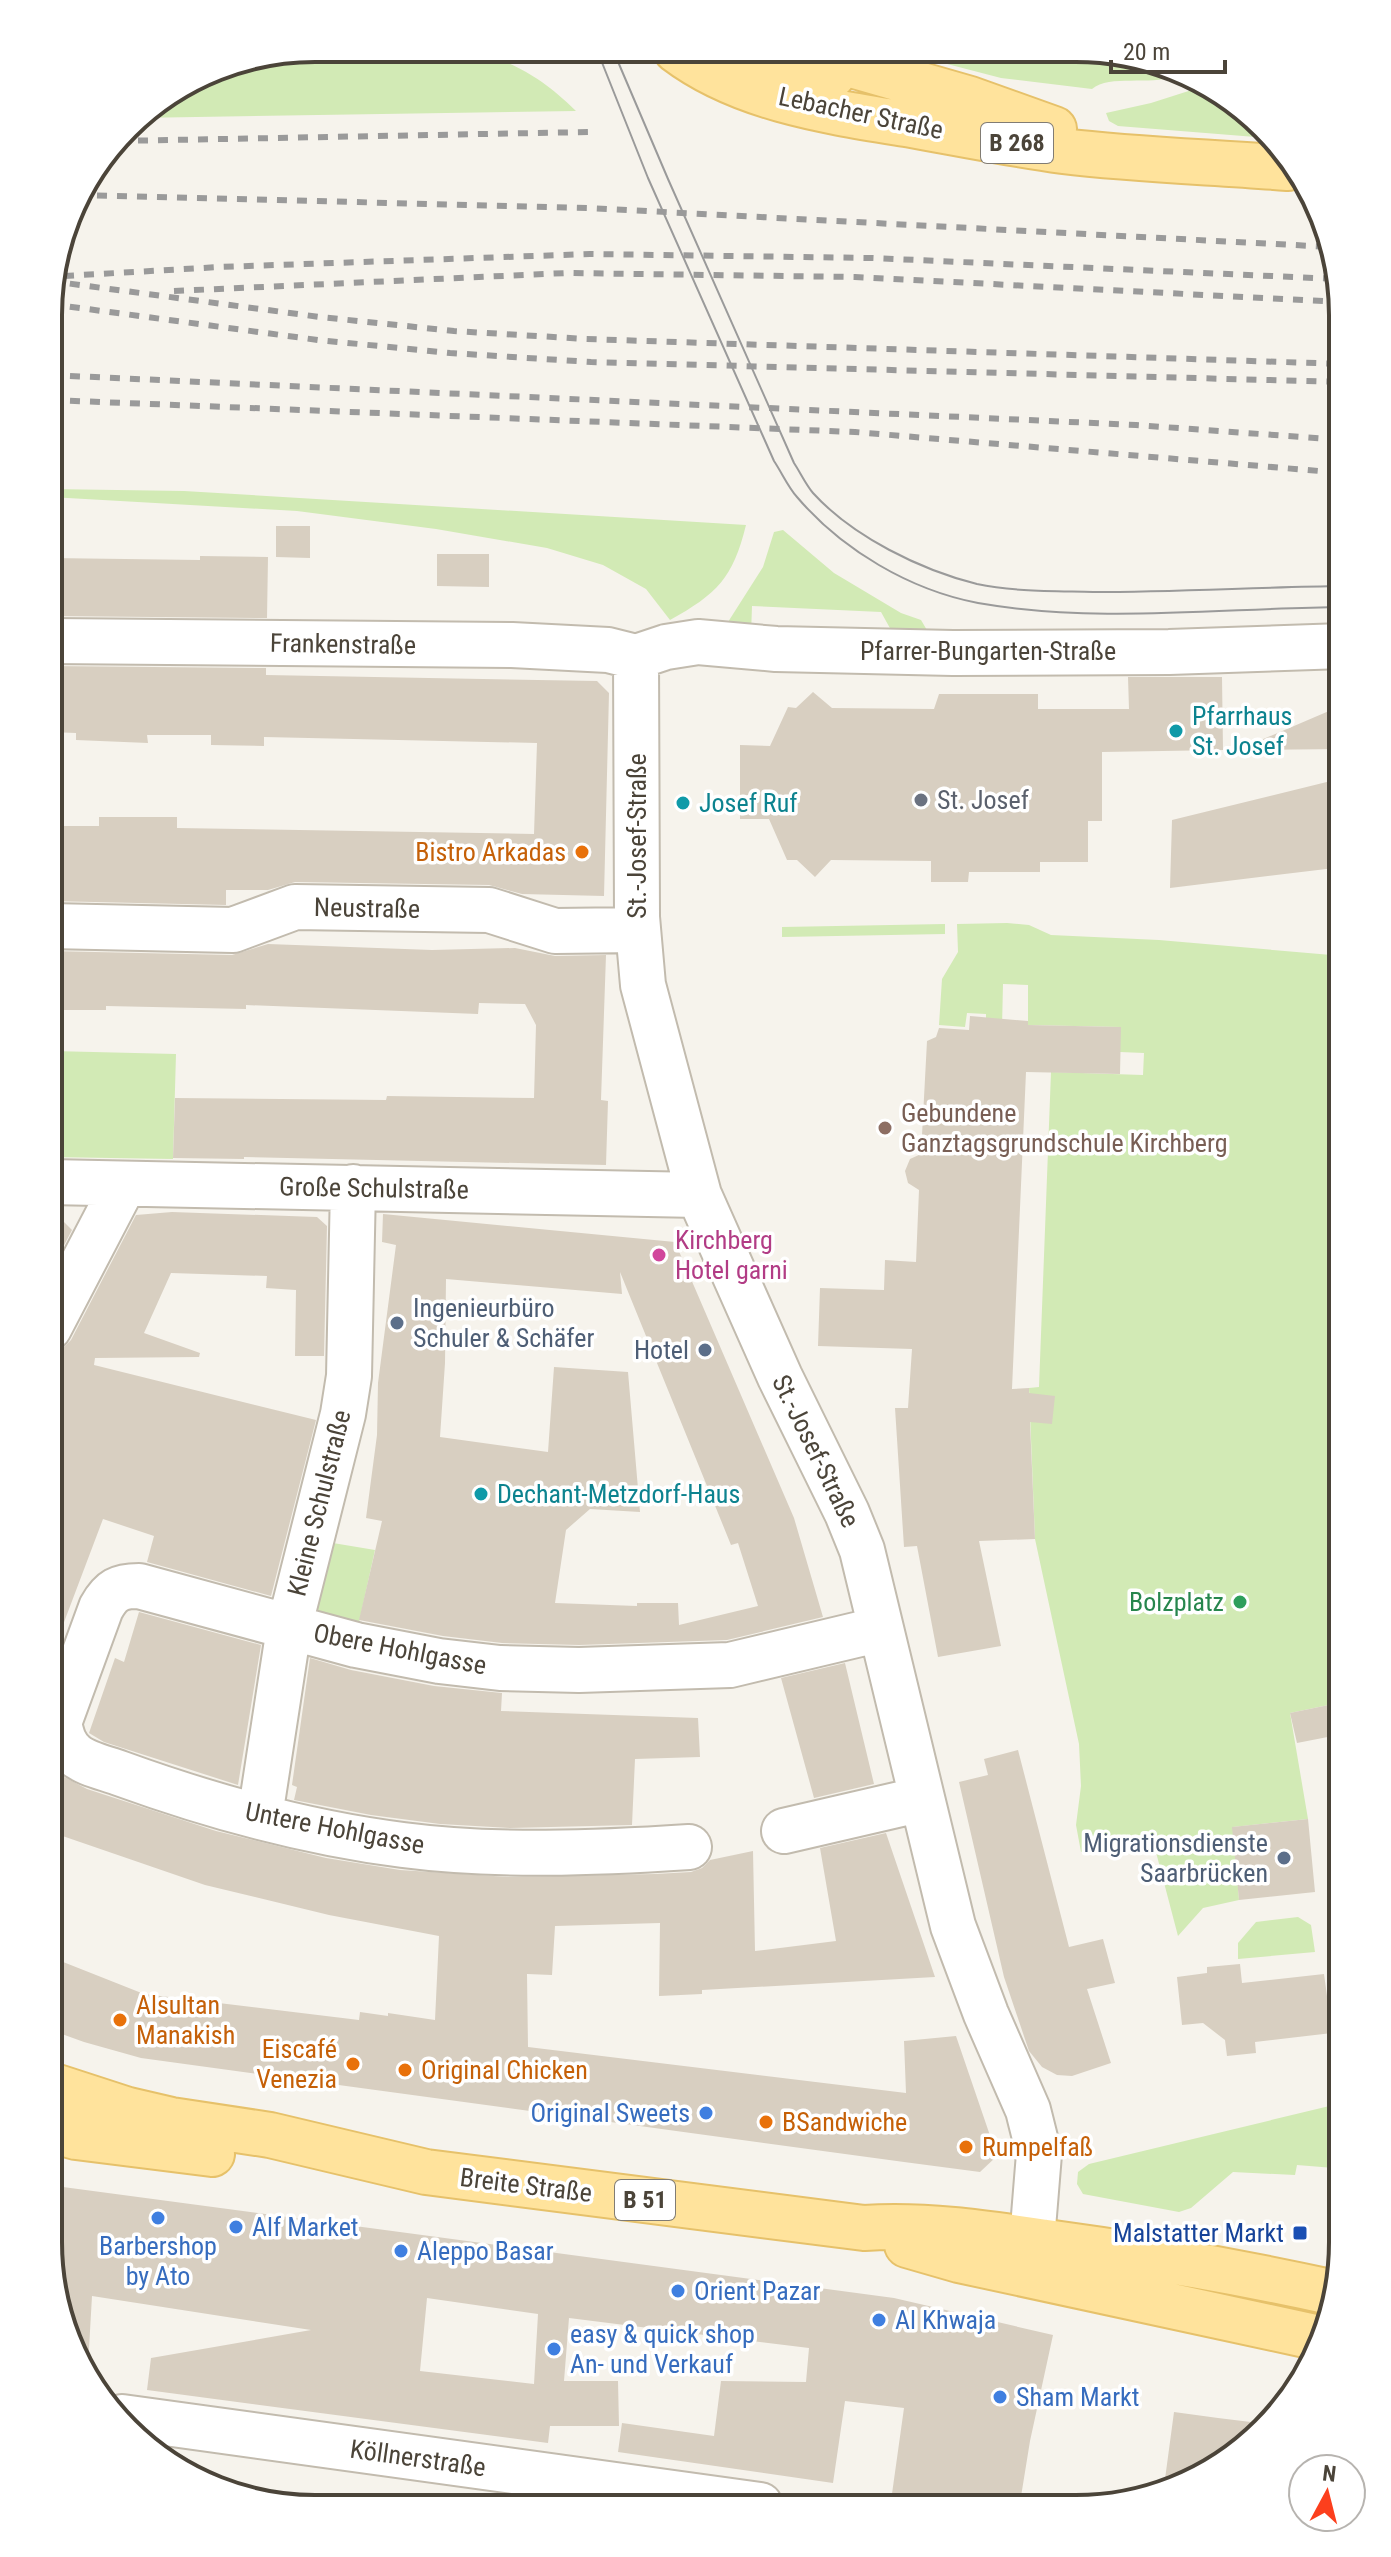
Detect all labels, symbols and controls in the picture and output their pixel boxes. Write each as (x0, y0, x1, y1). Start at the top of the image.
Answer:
scale bar (1111, 24, 1225, 74)
text: 20 m (1123, 38, 1170, 66)
street label: Lebacher Straße (776, 81, 946, 145)
road number: B 268 (981, 123, 1053, 163)
street label: Frankenstraße (270, 628, 416, 660)
street label: Pfarrer-Bungarten-Straße (860, 636, 1116, 666)
place label: Pfarrhaus St. Josef (1192, 701, 1292, 761)
marker: Pfarrhaus St. Josef (1167, 722, 1185, 740)
street label: St.-Josef-Straße (622, 753, 652, 919)
place label: St. Josef (937, 785, 1029, 815)
place label: Josef Ruf (699, 788, 797, 818)
marker: St. Josef (912, 791, 930, 809)
marker: Josef Ruf (674, 794, 692, 812)
place label: Bistro Arkadas (415, 837, 566, 867)
marker: Bistro Arkadas (573, 843, 591, 861)
street label: Neustraße (314, 892, 420, 924)
place label: Gebundene Ganztagsgrundschule Kirchberg (901, 1098, 1227, 1158)
marker: Gebundene Ganztagsgrundschule Kirchberg (876, 1119, 894, 1137)
street label: Große Schulstraße (279, 1171, 469, 1205)
place label: Kirchberg Hotel garni (675, 1225, 788, 1285)
marker: Kirchberg Hotel garni (650, 1246, 668, 1264)
place label: Ingenieurbüro Schuler & Schäfer (413, 1293, 594, 1353)
marker: Ingenieurbüro Schuler & Schäfer (388, 1314, 406, 1332)
place label: Hotel (634, 1335, 689, 1365)
marker: Hotel (696, 1341, 714, 1359)
street label: St.-Josef-Straße (766, 1370, 866, 1532)
street label: Kleine Schulstraße (281, 1407, 357, 1599)
place label: Dechant-Metzdorf-Haus (497, 1479, 740, 1509)
marker: Dechant-Metzdorf-Haus (472, 1485, 490, 1503)
place label: Bolzplatz (1129, 1587, 1224, 1617)
marker: Bolzplatz (1231, 1593, 1249, 1611)
street label: Obere Hohlgasse (311, 1618, 489, 1680)
street label: Untere Hohlgasse (243, 1796, 427, 1860)
place label: Migrationsdienste Saarbrücken (1083, 1828, 1268, 1888)
marker: Migrationsdienste Saarbrücken (1275, 1849, 1293, 1867)
place label: Alsultan Manakish (136, 1990, 235, 2050)
marker: Alsultan Manakish (111, 2011, 129, 2029)
place label: Eiscafé Venezia (256, 2034, 337, 2094)
marker: Eiscafé Venezia (344, 2055, 362, 2073)
place label: Original Chicken (421, 2055, 588, 2085)
marker: Original Chicken (396, 2061, 414, 2079)
place label: Original Sweets (530, 2098, 690, 2128)
marker: Original Sweets (697, 2104, 715, 2122)
place label: BSandwiche (782, 2107, 907, 2137)
marker: BSandwiche (757, 2113, 775, 2131)
place label: Rumpelfaß (982, 2132, 1093, 2162)
marker: Rumpelfaß (957, 2138, 975, 2156)
street label: Breite Straße (458, 2162, 594, 2208)
road number: B 51 (615, 2180, 675, 2220)
marker: Barbershop by Ato (149, 2209, 167, 2227)
place label: Alf Market (252, 2212, 359, 2242)
marker: Alf Market (227, 2218, 245, 2236)
place label: Malstatter Markt (1113, 2218, 1284, 2248)
marker: Malstatter Markt (1291, 2224, 1309, 2242)
place label: Barbershop by Ato (99, 2231, 217, 2291)
place label: Aleppo Basar (417, 2236, 554, 2266)
marker: Aleppo Basar (392, 2242, 410, 2260)
place label: Orient Pazar (694, 2276, 821, 2306)
marker: Orient Pazar (669, 2282, 687, 2300)
place label: Al Khwaja (895, 2305, 996, 2335)
marker: Al Khwaja (870, 2311, 888, 2329)
place label: easy & quick shop An- und Verkauf (570, 2319, 755, 2379)
marker: easy & quick shop An- und Verkauf (545, 2340, 563, 2358)
place label: Sham Markt (1016, 2382, 1139, 2412)
marker: Sham Markt (991, 2388, 1009, 2406)
street label: Köllnerstraße (348, 2434, 488, 2482)
north arrow (1287, 2453, 1367, 2533)
text: N (1321, 2460, 1338, 2487)

